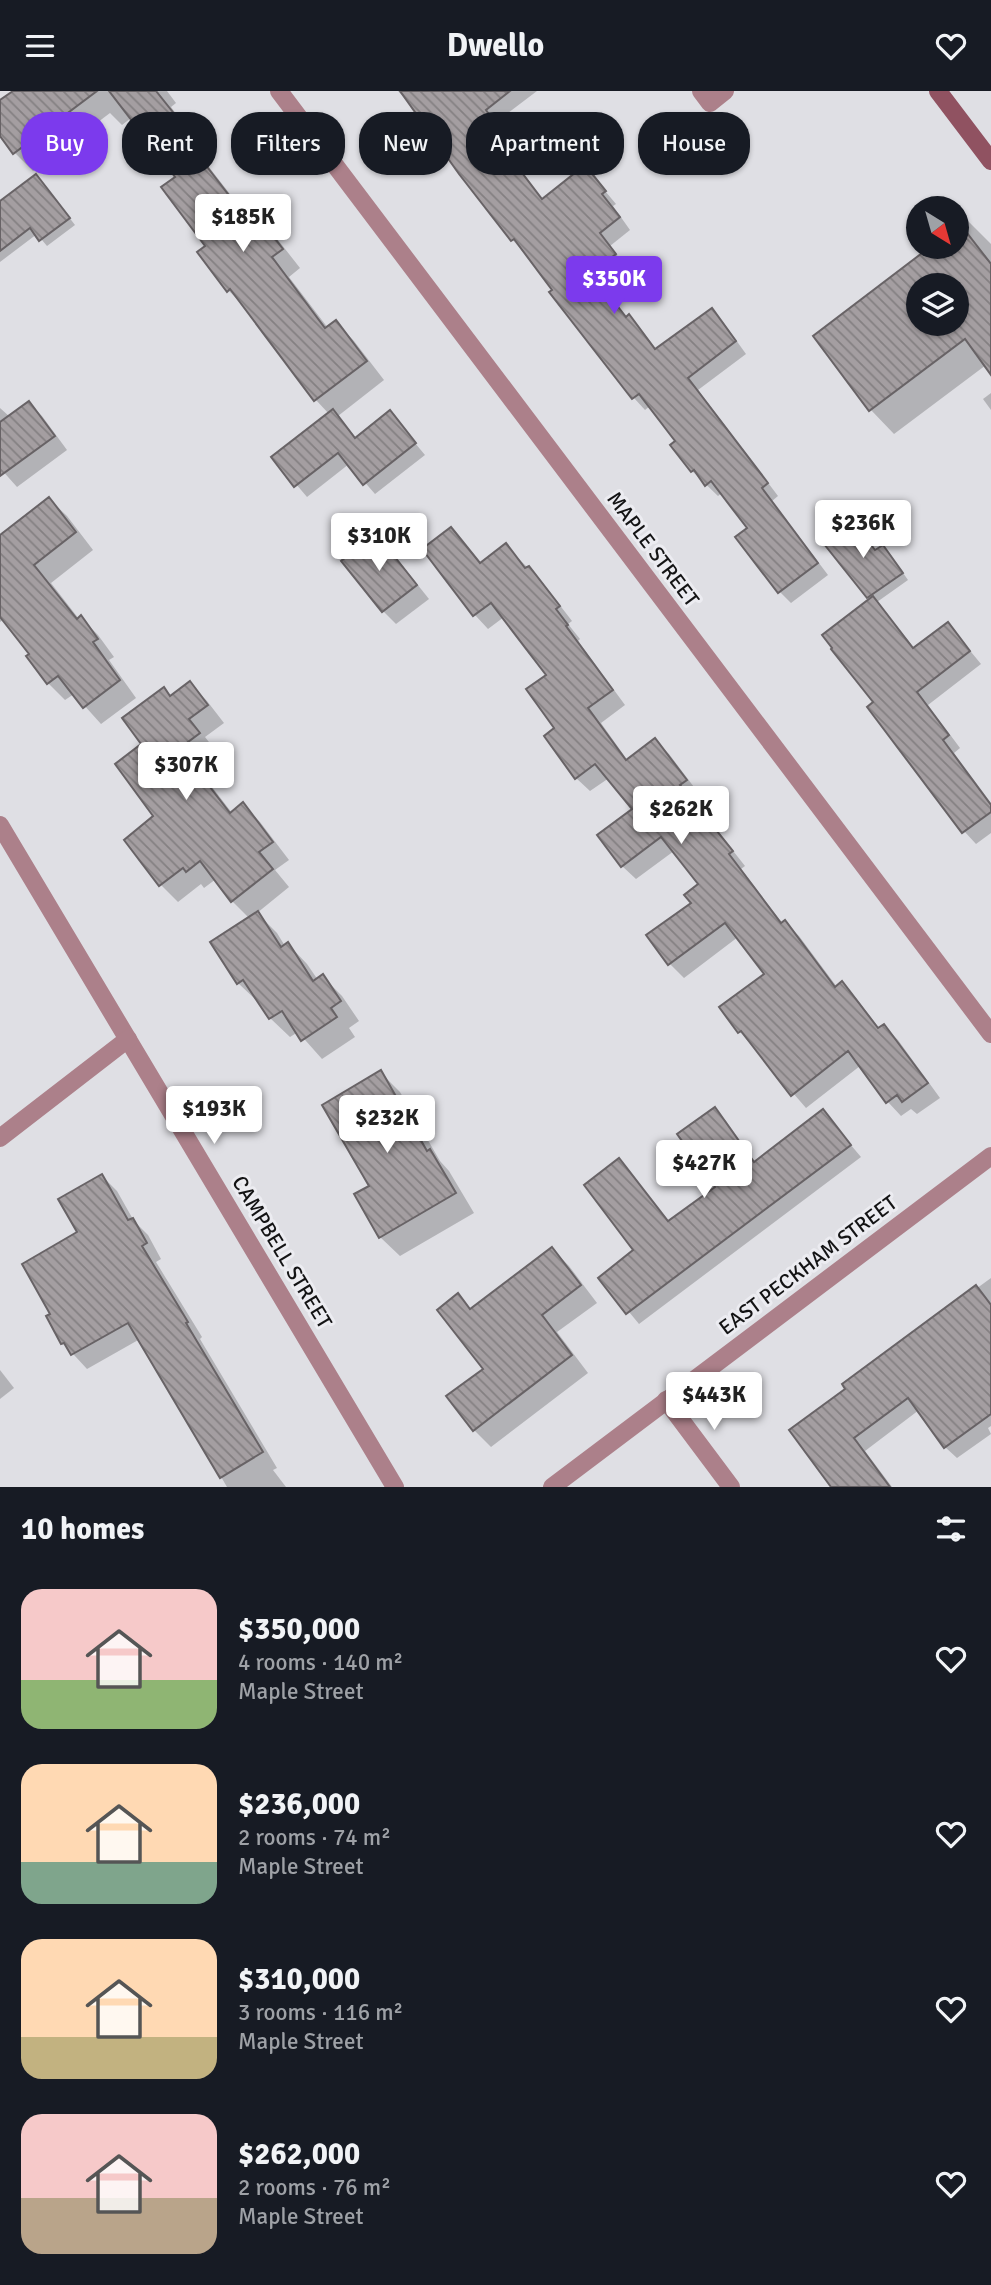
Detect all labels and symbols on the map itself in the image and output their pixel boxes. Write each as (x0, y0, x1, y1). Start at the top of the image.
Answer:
pin: $185K (194, 195, 292, 254)
north arrow (906, 196, 970, 259)
pin: $350K (565, 257, 663, 316)
street label: MAPLE STREET (601, 486, 705, 612)
pin: $236K (814, 501, 912, 560)
pin: $310K (330, 513, 428, 573)
pin: $307K (137, 743, 235, 802)
pin: $262K (632, 787, 730, 846)
pin: $193K (165, 1087, 263, 1146)
pin: $232K (338, 1095, 436, 1155)
pin: $427K (655, 1141, 753, 1200)
street label: CAMPBELL STREET (226, 1171, 338, 1334)
street label: EAST PECKHAM STREET (714, 1189, 903, 1340)
pin: $443K (665, 1373, 763, 1432)

